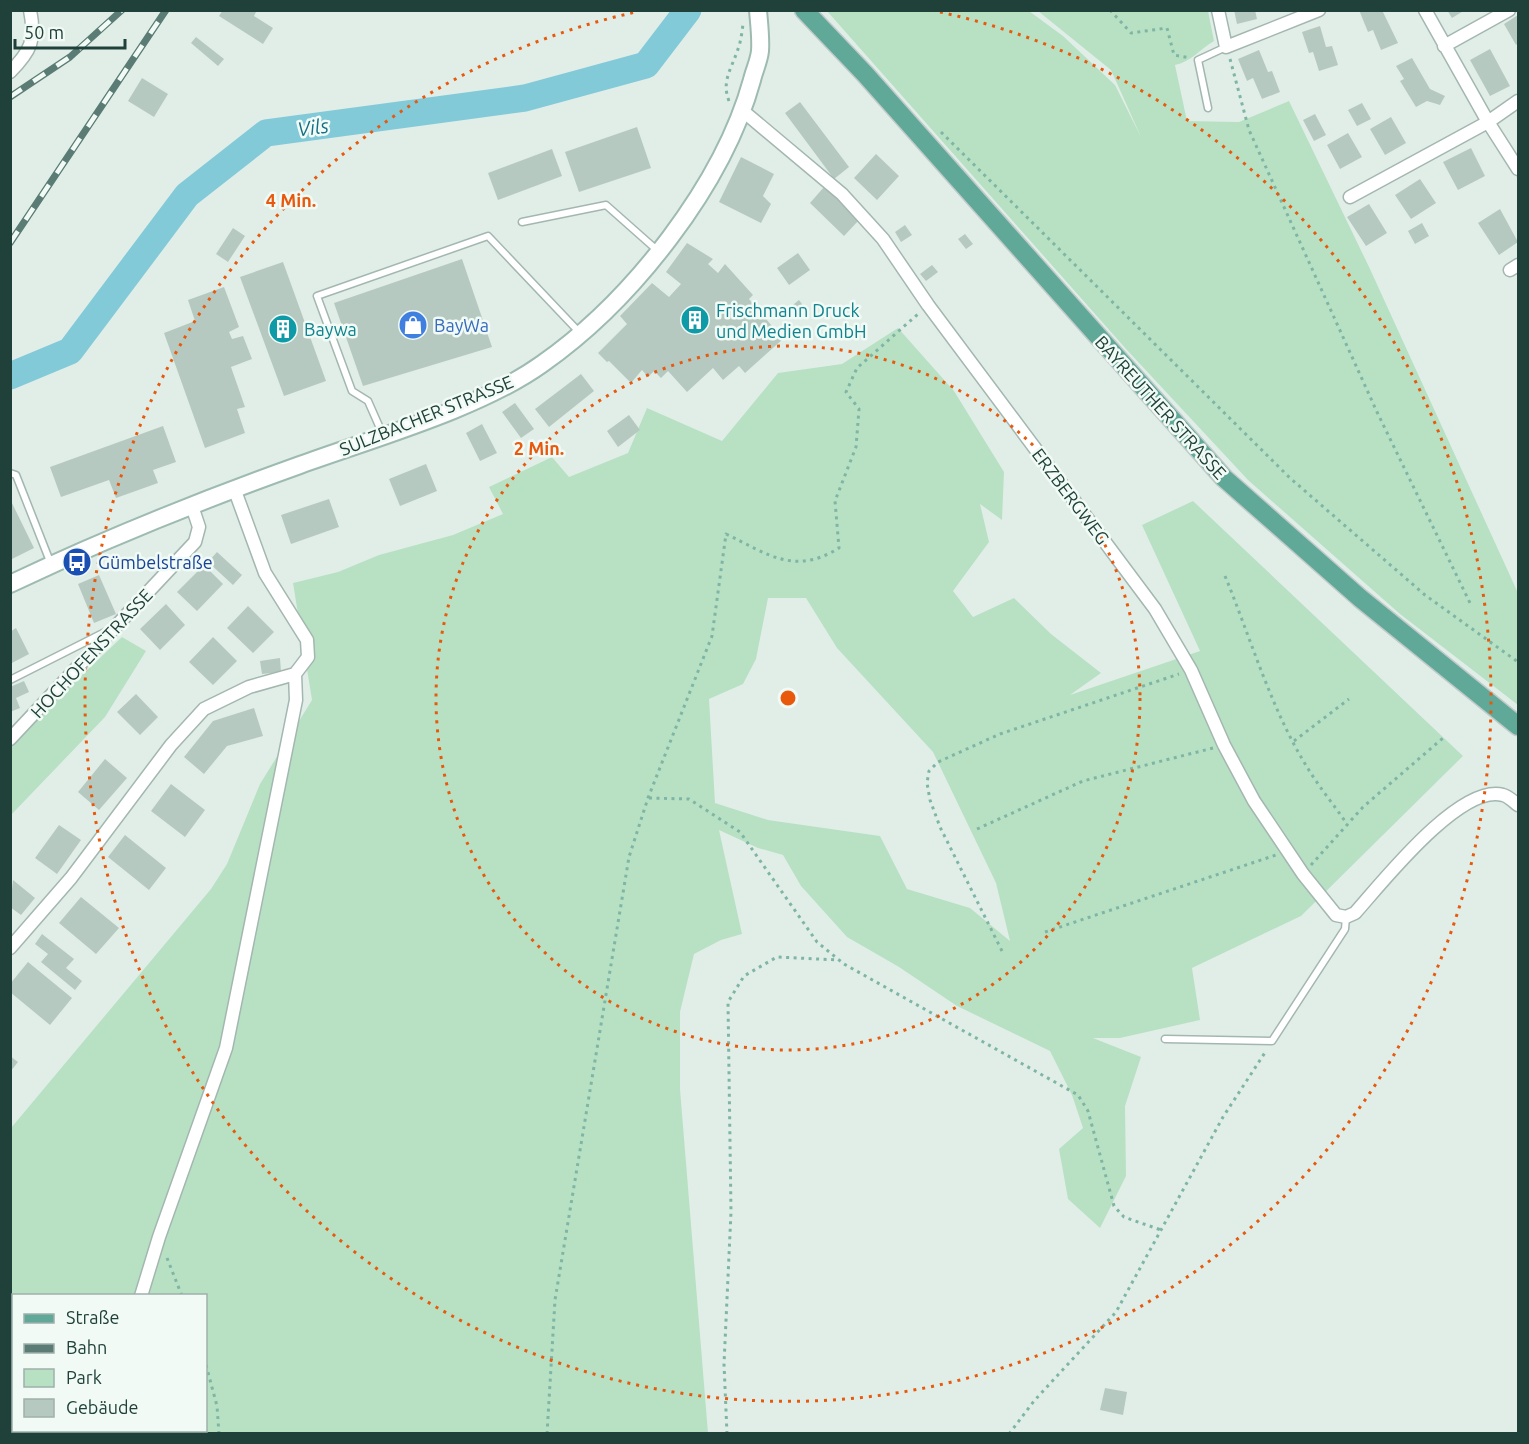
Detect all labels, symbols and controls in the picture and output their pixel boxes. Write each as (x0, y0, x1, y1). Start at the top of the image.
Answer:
scale bar (15, 12, 124, 50)
text: 50 m (24, 22, 64, 42)
water label: Vils (296, 113, 331, 141)
text: 4 Min. (266, 190, 316, 210)
place label: Frischmann Druck und Medien GmbH (716, 300, 867, 341)
building icon: Frischmann Druck und Medien GmbH (679, 304, 711, 336)
shop icon: BayWa (397, 309, 429, 341)
building icon: Baywa (267, 313, 299, 345)
place label: BayWa (434, 315, 489, 335)
place label: Baywa (304, 319, 357, 339)
street label: BAYREUTHER STRASSE (1091, 331, 1231, 483)
street label: SULZBACHER STRASSE (336, 371, 516, 459)
text: 2 Min. (514, 438, 564, 458)
street label: ERZBERGWEG (1029, 444, 1113, 548)
bus stop icon: Gümbelstraße (61, 546, 93, 578)
place label: Gümbelstraße (98, 552, 213, 572)
street label: HOCHOFENSTRASSE (26, 585, 156, 721)
centre of rings (778, 688, 798, 708)
legend (12, 1294, 207, 1432)
text: Straße (66, 1307, 119, 1327)
text: Bahn (66, 1337, 107, 1357)
text: Park (66, 1367, 102, 1387)
text: Gebäude (66, 1397, 138, 1417)

